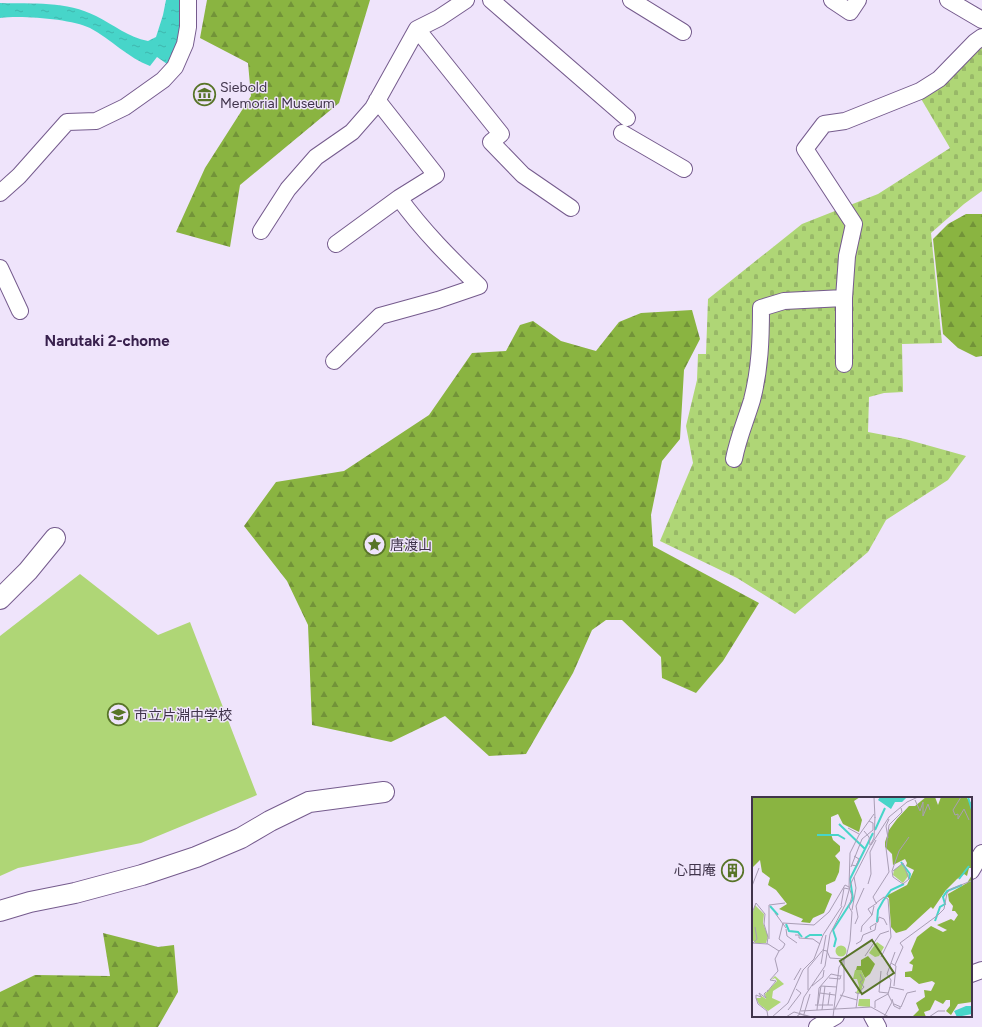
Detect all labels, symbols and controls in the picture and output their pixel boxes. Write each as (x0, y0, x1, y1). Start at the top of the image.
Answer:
place label: Siebold Memorial Museum (220, 79, 335, 112)
museum icon: Siebold Memorial Museum (191, 82, 217, 108)
district label: Narutaki 2-chome (45, 332, 170, 350)
place icon: 唐渡山 (362, 532, 388, 558)
place label: 唐渡山 (390, 537, 432, 554)
school or university icon: 市立片淵中学校 (106, 702, 132, 728)
place label: 市立片淵中学校 (134, 707, 232, 724)
inset map (752, 797, 972, 1017)
building icon: 心田庵 (719, 857, 745, 883)
place label: 心田庵 (674, 862, 716, 879)

